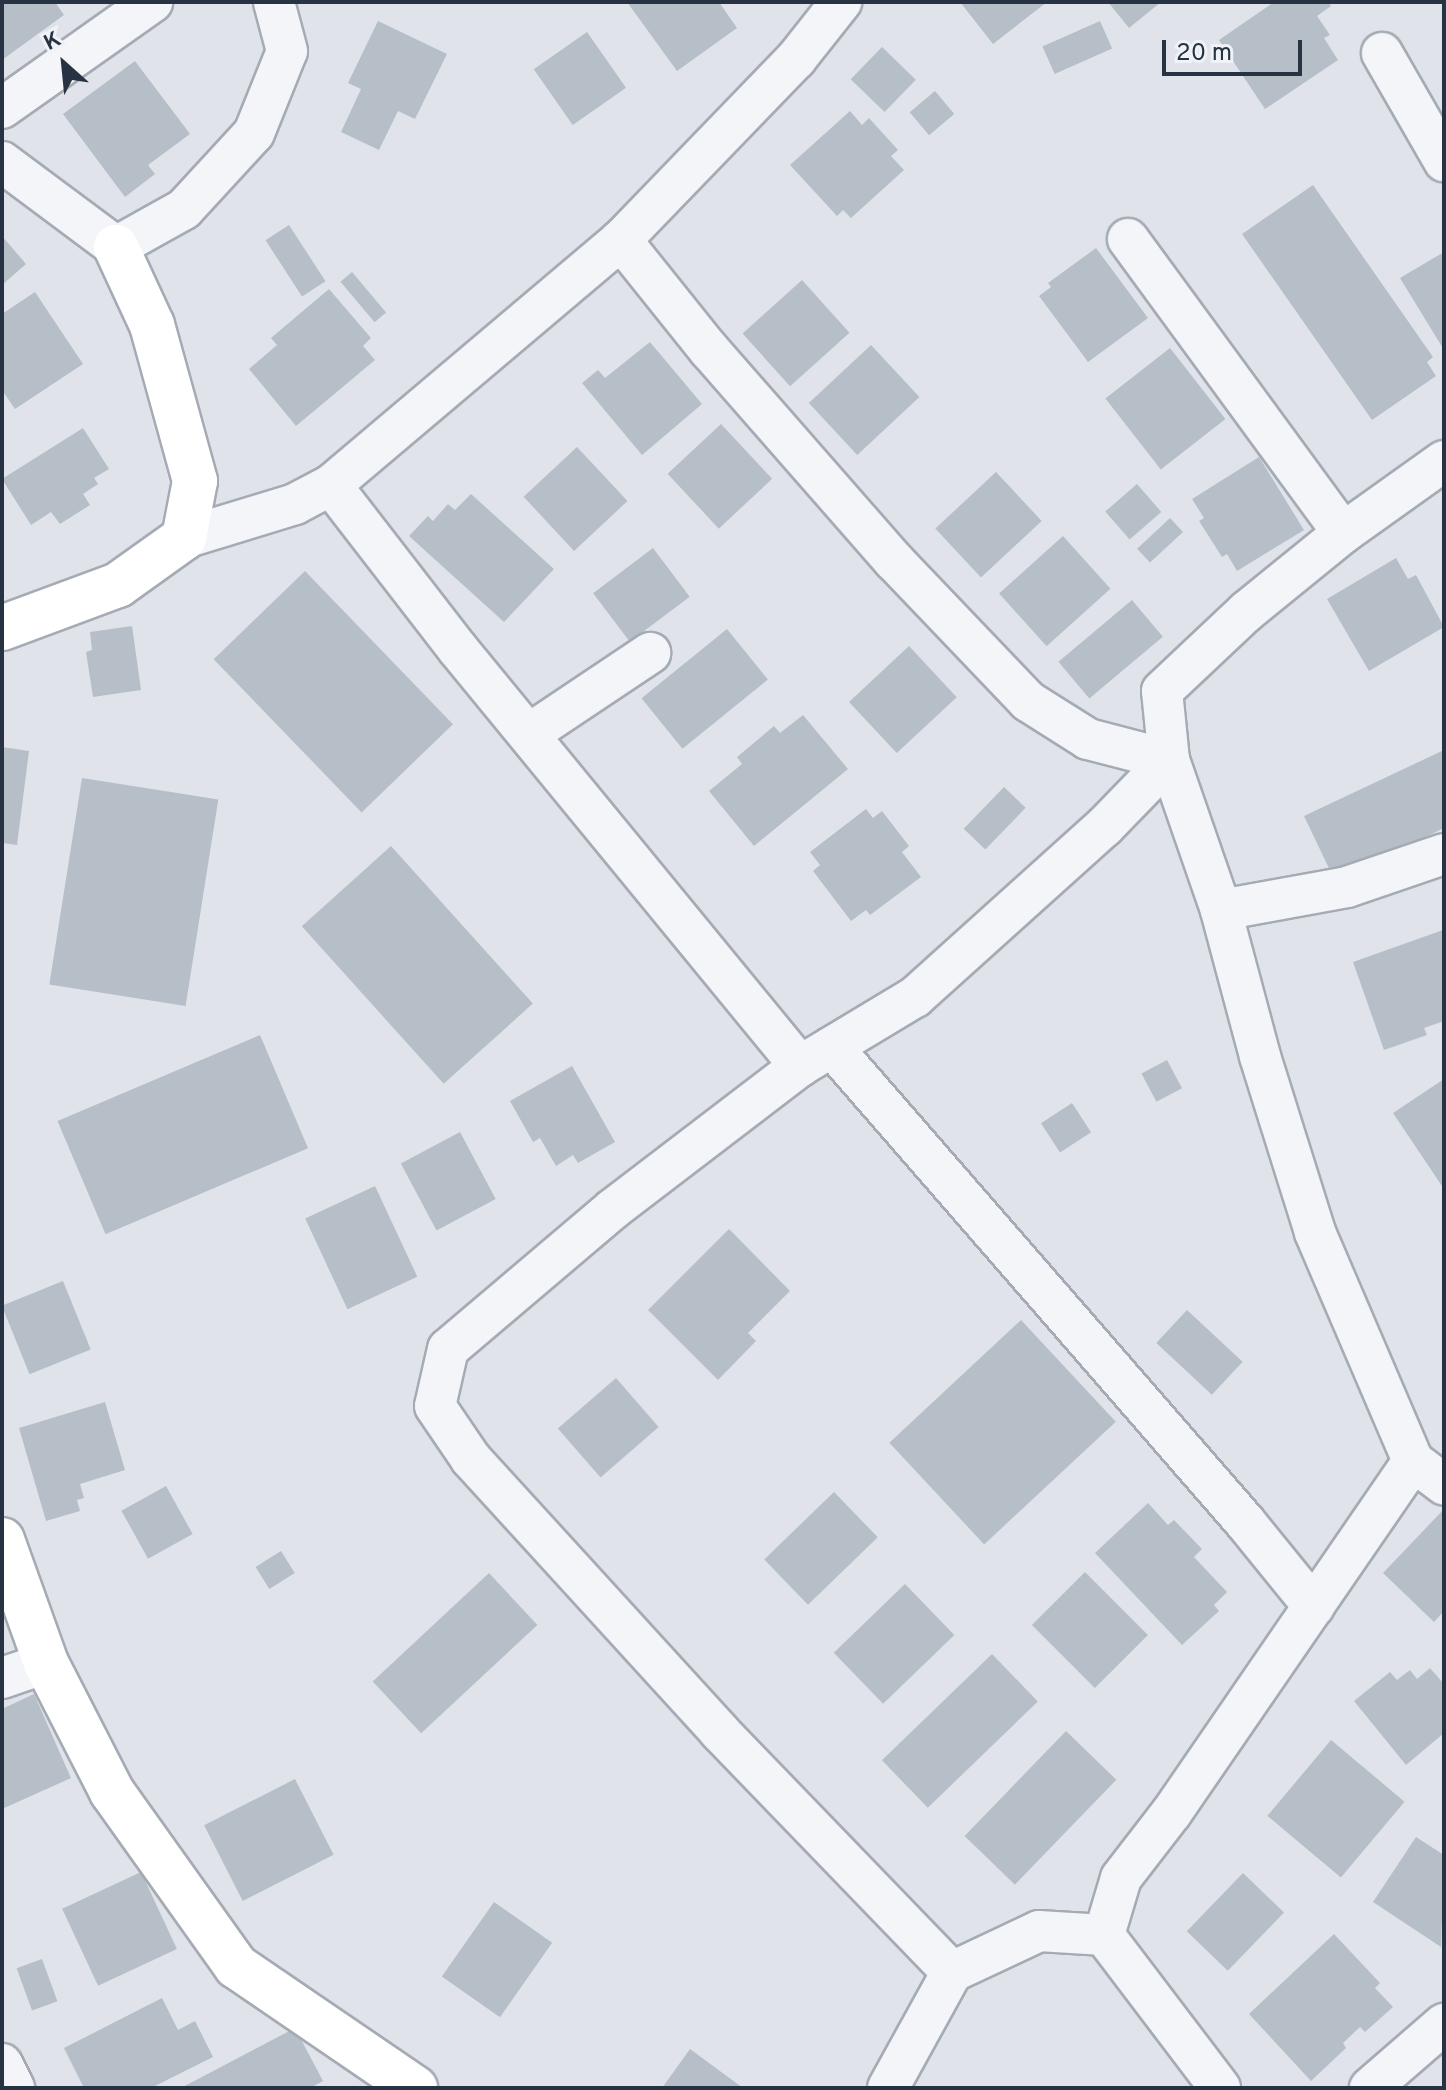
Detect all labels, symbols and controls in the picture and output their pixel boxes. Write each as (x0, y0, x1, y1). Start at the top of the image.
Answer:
north arrow (24, 24, 104, 104)
scale bar (1166, 24, 1306, 74)
text: K (40, 27, 66, 58)
text: 20 m (1176, 39, 1232, 69)

